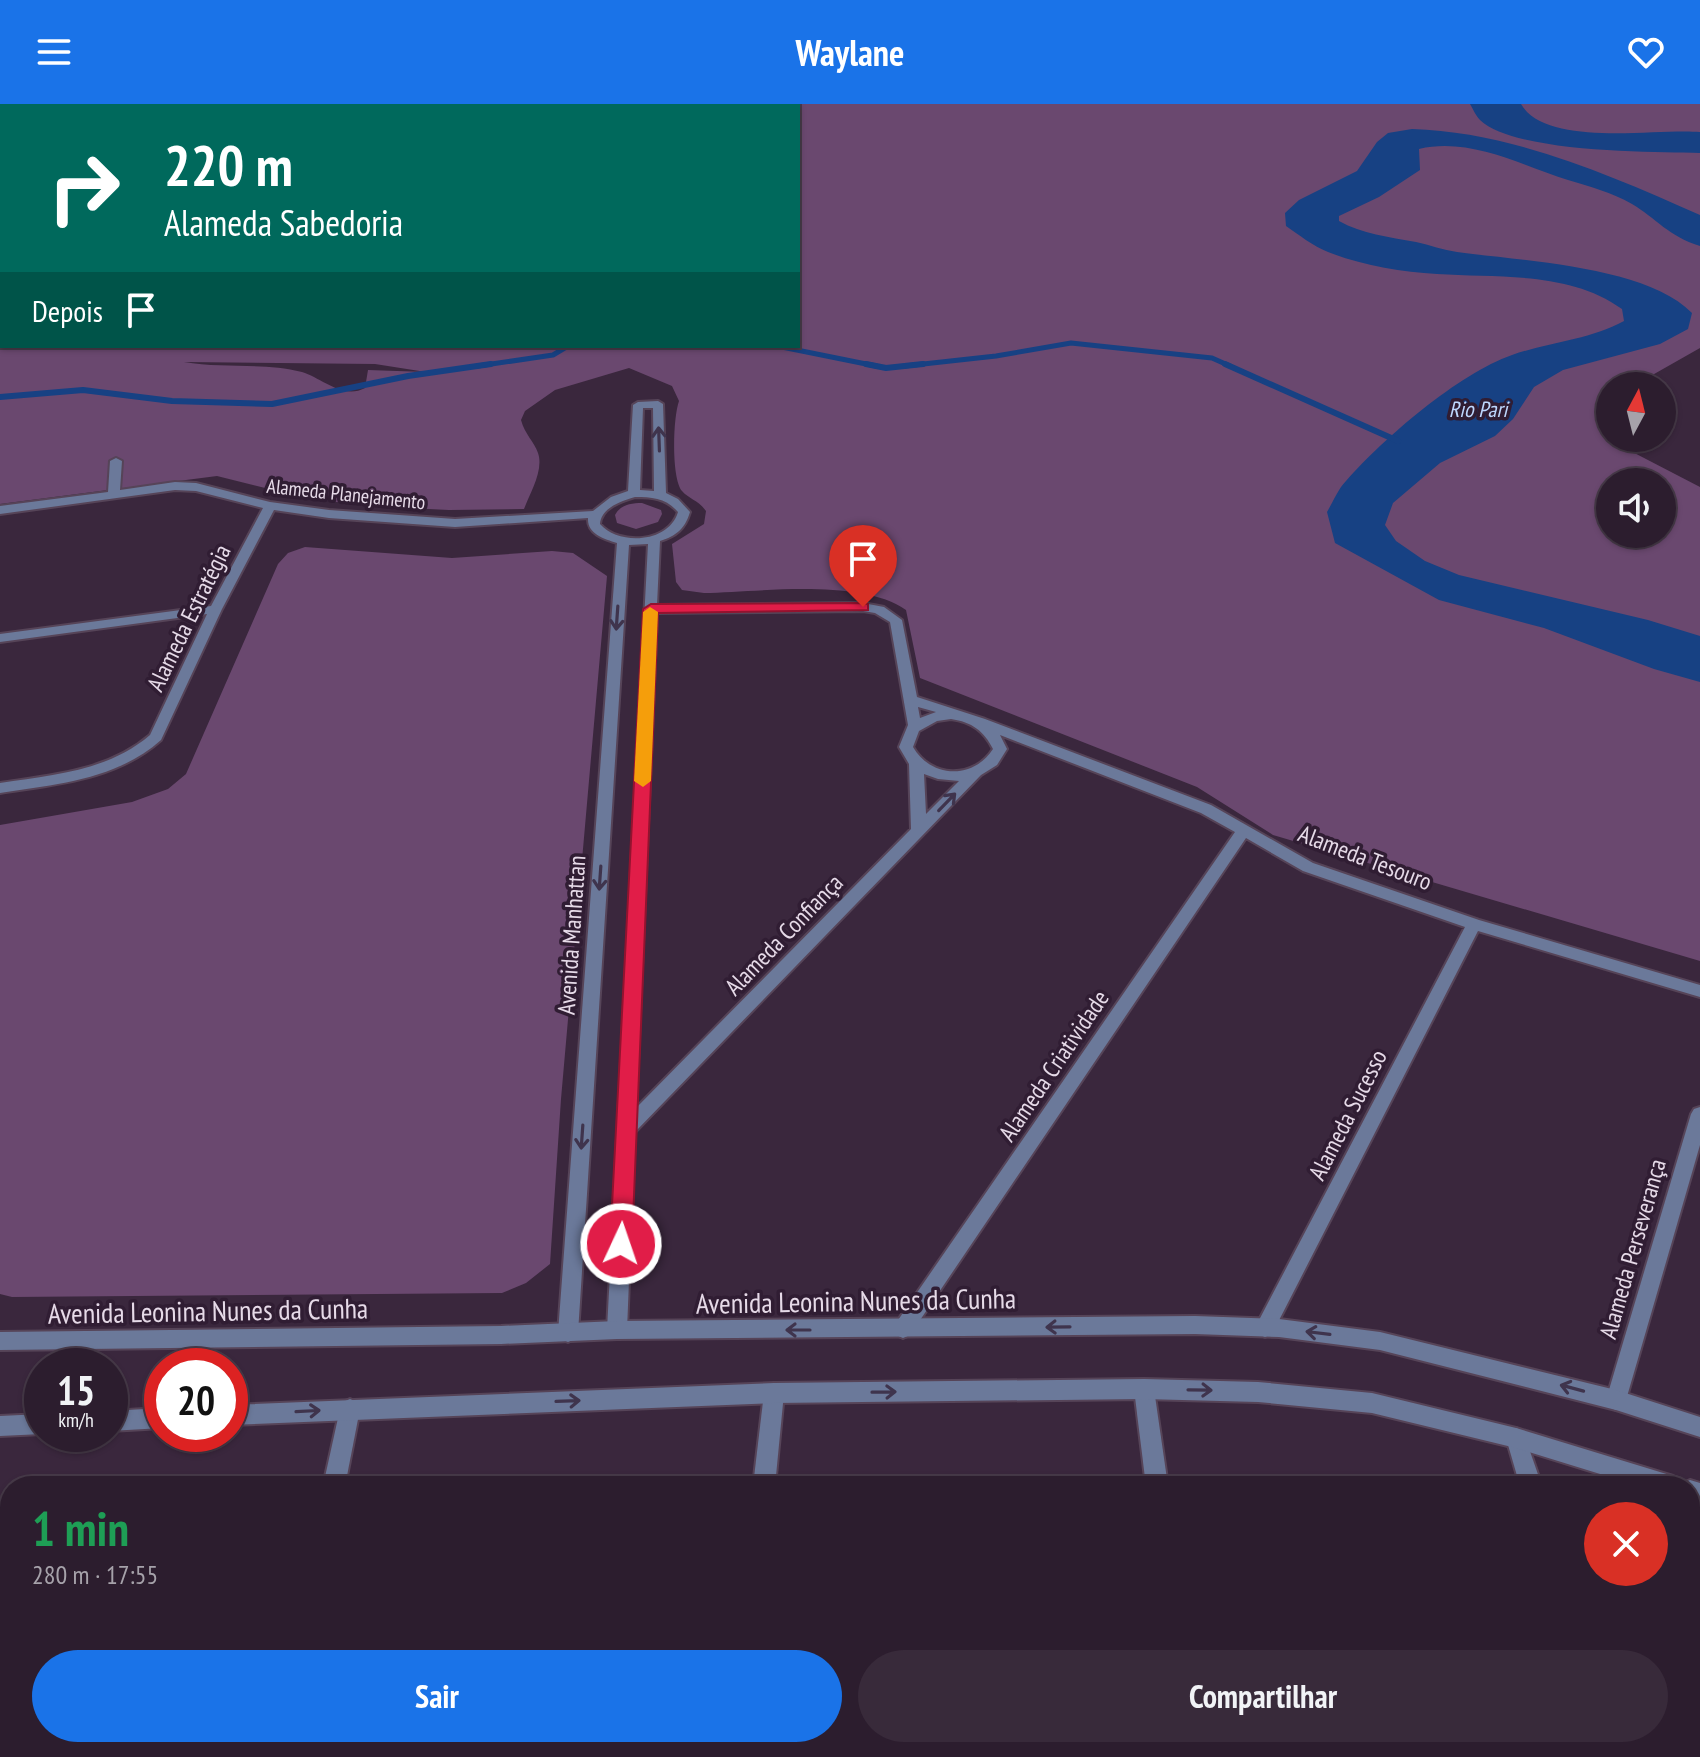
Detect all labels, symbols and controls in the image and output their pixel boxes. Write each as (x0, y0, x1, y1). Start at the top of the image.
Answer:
text: Waylane (796, 29, 904, 76)
icon: menu (32, 30, 76, 74)
icon: heart (1624, 30, 1668, 74)
text: 220 m (164, 129, 293, 201)
icon: right (32, 136, 136, 240)
text: Alameda Sabedoria (164, 199, 403, 246)
icon: arrive (119, 288, 163, 332)
text: Depois (32, 291, 103, 330)
north arrow (1596, 372, 1676, 452)
map controls (1596, 372, 1676, 548)
water label: Rio Pari (1449, 395, 1510, 423)
one-way arrow (651, 426, 667, 453)
button: sound (1596, 468, 1676, 548)
street label: Alameda Planejamento (265, 473, 427, 515)
pin (829, 525, 897, 607)
icon: arrive (841, 537, 885, 581)
street label: Alameda Estratégia (140, 539, 237, 696)
one-way arrow (609, 604, 624, 631)
one-way arrow (937, 793, 956, 812)
street label: Alameda Tesouro (1294, 818, 1436, 897)
street label: Avenida Manhattan (550, 854, 593, 1016)
one-way arrow (592, 864, 607, 891)
street label: Alameda Confiança (718, 867, 849, 1002)
street label: Alameda Criatividade (992, 984, 1116, 1147)
street label: Alameda Sucesso (1301, 1044, 1394, 1185)
one-way arrow (574, 1123, 589, 1150)
street label: Alameda Perseverança (1592, 1155, 1673, 1342)
position arrow (579, 1202, 663, 1286)
street label: Avenida Leonina Nunes da Cunha (696, 1279, 1016, 1322)
street label: Avenida Leonina Nunes da Cunha (48, 1289, 368, 1332)
one-way arrow (1045, 1319, 1072, 1334)
one-way arrow (785, 1322, 812, 1338)
one-way arrow (1306, 1325, 1331, 1340)
speed limit sign: 20 (144, 1348, 248, 1452)
text: 15 (57, 1364, 95, 1416)
one-way arrow (1559, 1380, 1585, 1395)
one-way arrow (1186, 1383, 1213, 1398)
one-way arrow (870, 1384, 897, 1399)
one-way arrow (554, 1393, 581, 1408)
one-way arrow (294, 1403, 321, 1418)
text: km/h (58, 1407, 94, 1433)
text: 1 min (32, 1497, 129, 1559)
button: close (1584, 1502, 1668, 1586)
text: 280 m · 17:55 (32, 1558, 158, 1591)
button: Sair (32, 1650, 842, 1742)
button: Compartilhar (858, 1650, 1668, 1742)

